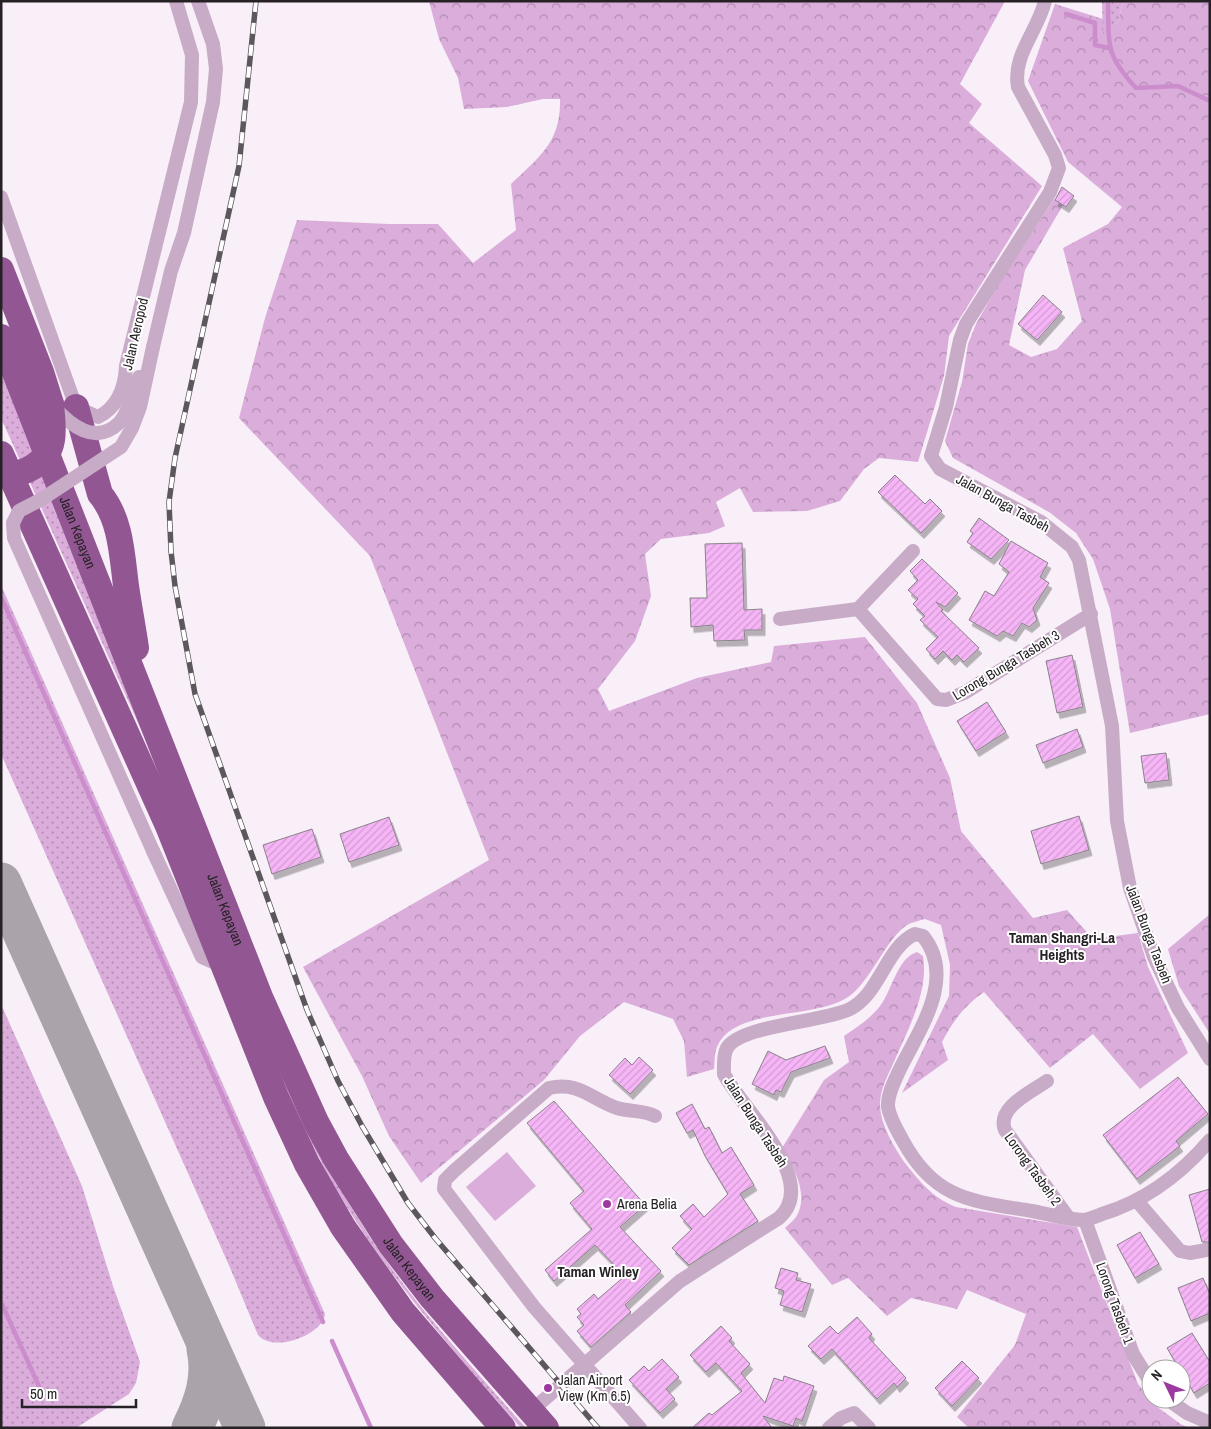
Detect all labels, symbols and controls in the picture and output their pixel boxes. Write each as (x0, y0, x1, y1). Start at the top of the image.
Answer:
street label: Jalan Aeropod (118, 296, 152, 372)
street label: Jalan Bunga Tasbeh (953, 470, 1053, 536)
street label: Jalan Kepayan (55, 494, 100, 571)
street label: Lorong Bunga Tasbeh 3 (949, 626, 1063, 704)
street label: Jalan Kepayan (203, 871, 248, 948)
street label: Jalan Bunga Tasbeh (1122, 882, 1176, 986)
district label: Taman Shangri-La Heights (1009, 927, 1115, 965)
street label: Jalan Bunga Tasbeh (720, 1073, 792, 1171)
street label: Lorong Tasbeh 2 (1001, 1129, 1065, 1209)
place label: Arena Belia (616, 1195, 678, 1213)
marker: Arena Belia (601, 1198, 613, 1210)
street label: Jalan Kepayan (379, 1233, 440, 1304)
street label: Lorong Tasbeh 1 (1092, 1260, 1138, 1347)
district label: Taman Winley (557, 1261, 639, 1282)
north arrow (1141, 1359, 1191, 1409)
text: N (1147, 1366, 1166, 1384)
place label: Jalan Airport View (Km 6.5) (558, 1371, 631, 1405)
scale bar (22, 1376, 136, 1408)
marker: Jalan Airport View (Km 6.5) (542, 1382, 554, 1394)
text: 50 m (30, 1383, 57, 1404)

